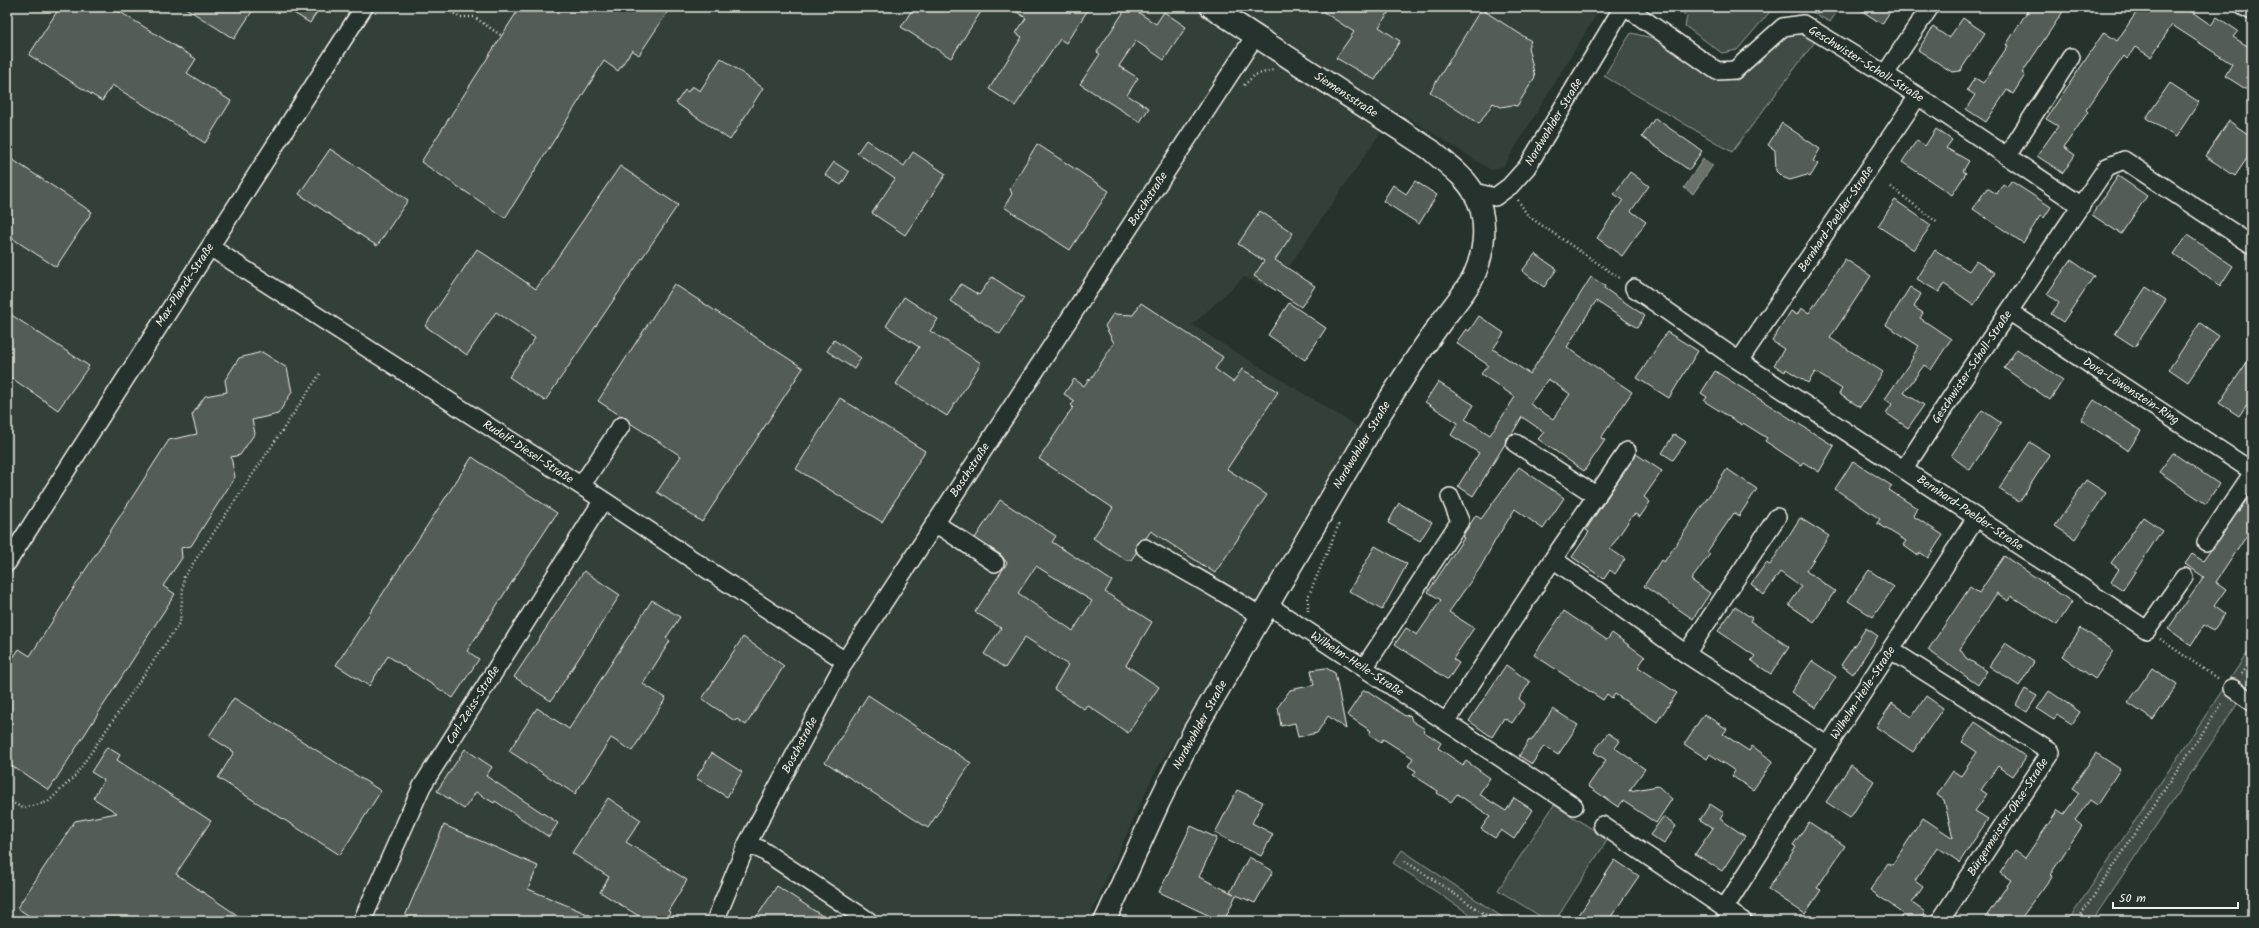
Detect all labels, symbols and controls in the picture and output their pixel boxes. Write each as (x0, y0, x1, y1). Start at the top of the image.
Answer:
street label: Geschwister-Scholl-Straße (1804, 21, 1928, 108)
street label: Siemensstraße (1310, 67, 1382, 123)
street label: Nordwohlder Straße (1520, 74, 1588, 170)
street label: Bernhard-Poelder-Straße (1793, 161, 1879, 276)
street label: Boschstraße (1123, 167, 1173, 230)
street label: Max-Planck-Straße (151, 239, 220, 331)
street label: Geschwister-Scholl-Straße (1927, 306, 2017, 428)
street label: Dora-Löwenstein-Ring (2079, 353, 2183, 430)
street label: Nordwohlder Straße (1328, 397, 1396, 493)
street label: Rudolf-Diesel-Straße (479, 415, 578, 489)
street label: Boschstraße (945, 438, 995, 501)
street label: Bernhard-Poelder-Straße (1913, 470, 2028, 556)
street label: Wilhelm-Heile-Straße (1306, 627, 1408, 702)
street label: Wilhelm-Heile-Straße (1826, 642, 1901, 744)
street label: Carl-Zeiss-Straße (441, 661, 505, 748)
street label: Nordwohlder Straße (1168, 676, 1233, 773)
street label: Boschstraße (777, 713, 823, 777)
street label: Bürgermeister-Ohse-Straße (1963, 754, 2054, 880)
scale bar (2113, 884, 2238, 910)
text: 50 m (2119, 889, 2146, 908)

